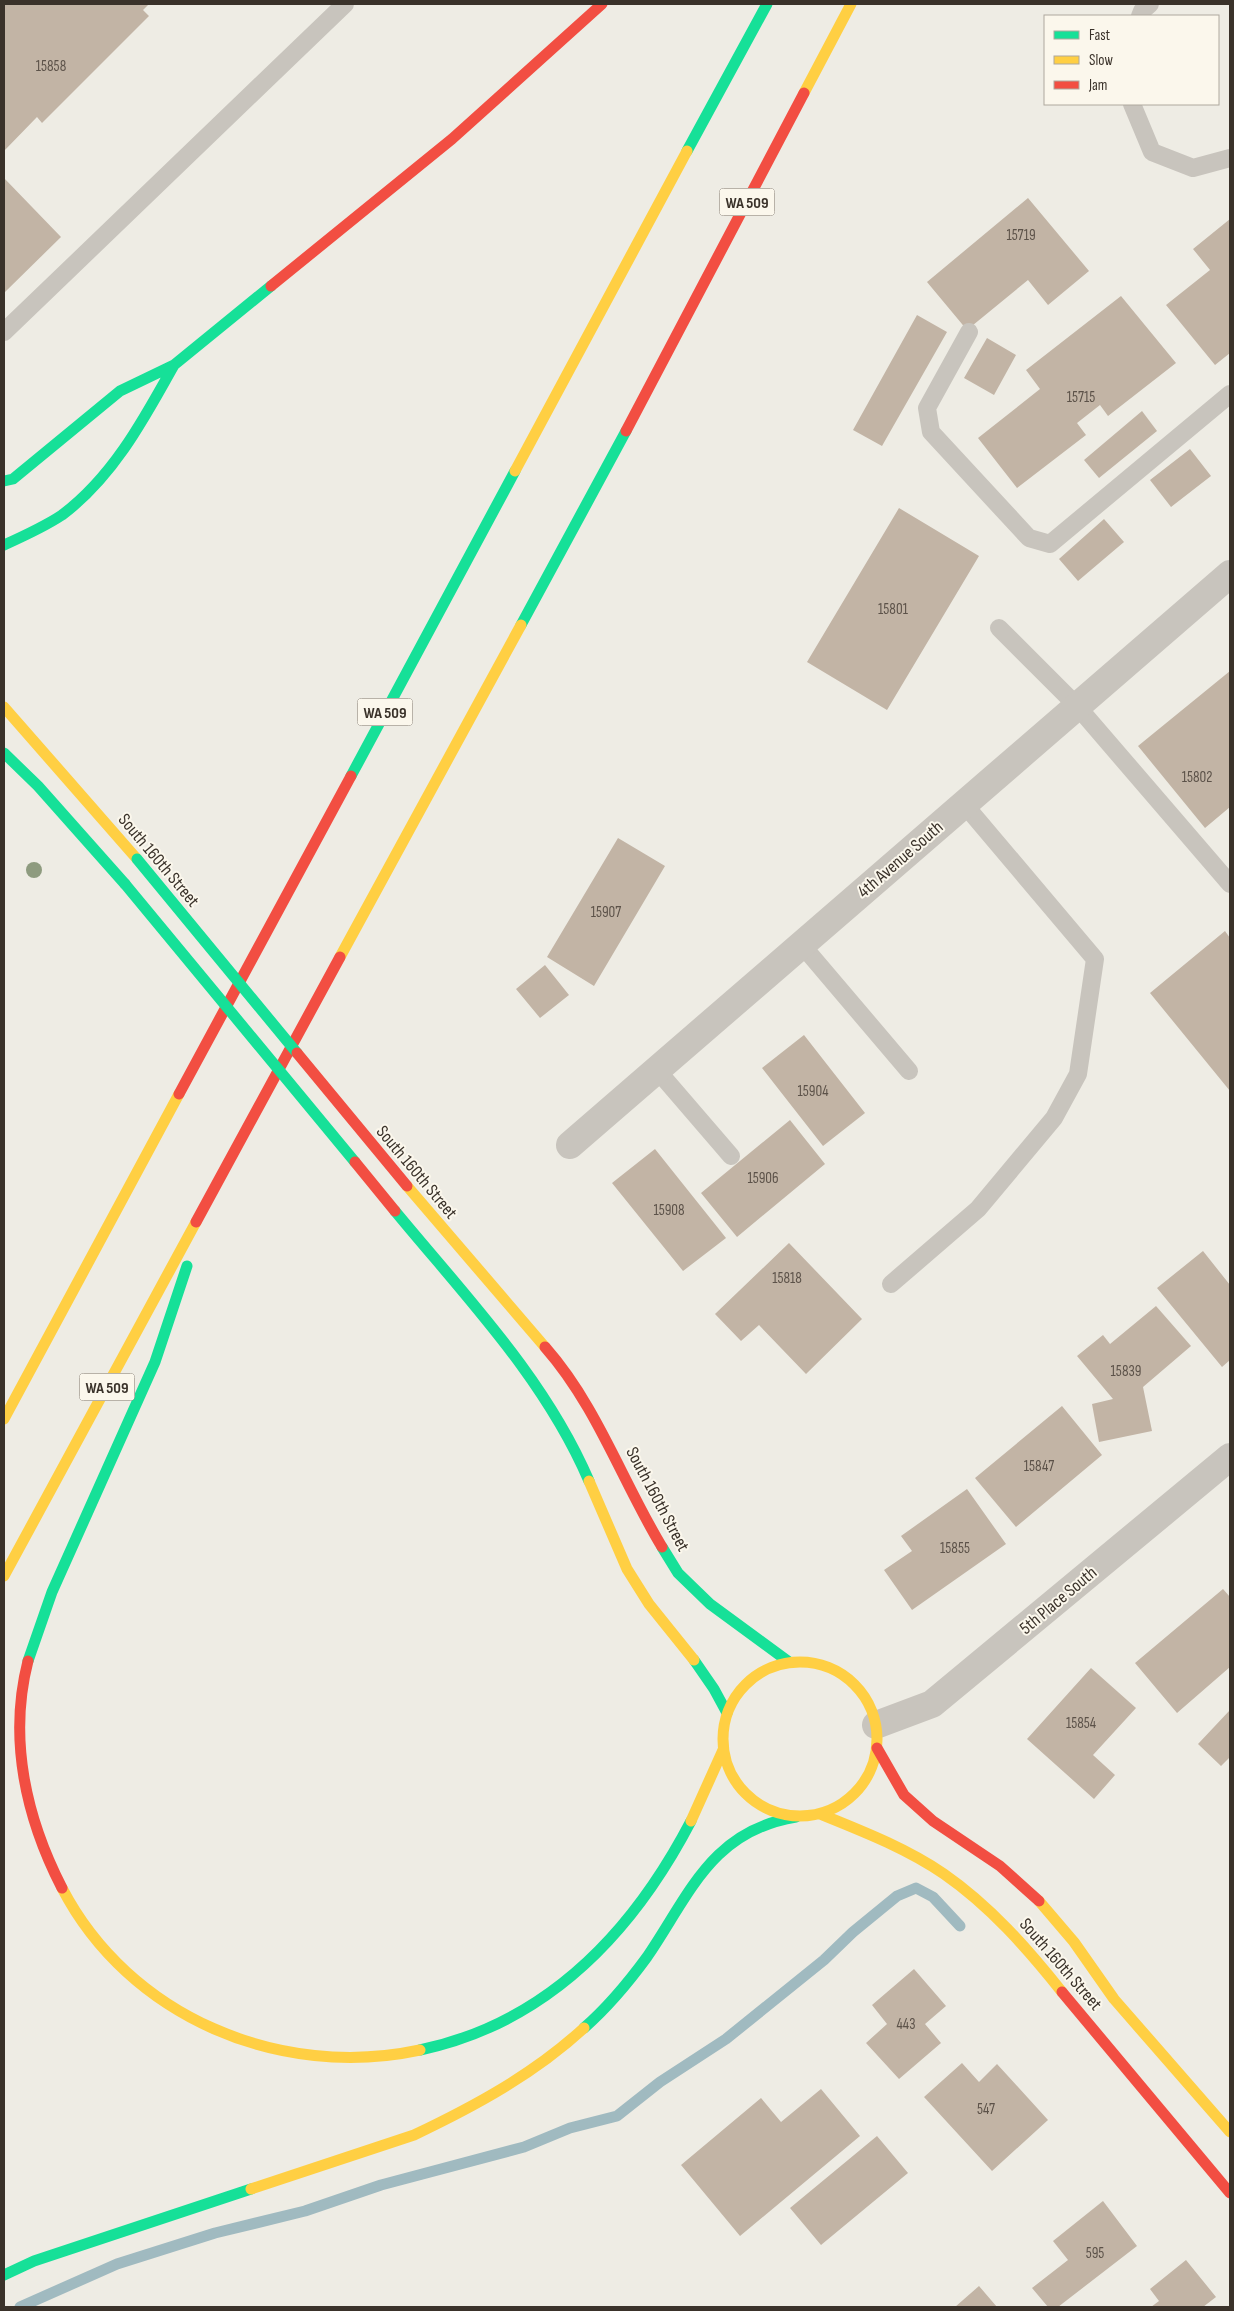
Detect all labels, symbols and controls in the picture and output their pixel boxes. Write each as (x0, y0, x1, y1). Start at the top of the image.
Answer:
legend (1044, 15, 1219, 105)
text: Fast (1089, 26, 1111, 45)
text: Slow (1089, 51, 1113, 70)
house number: 15858 (36, 57, 66, 76)
text: Jam (1088, 76, 1107, 95)
road number: WA 509 (720, 188, 774, 216)
house number: 15719 (1006, 226, 1036, 245)
house number: 15715 (1067, 388, 1095, 407)
house number: 15801 (878, 600, 909, 619)
road number: WA 509 (358, 699, 412, 726)
house number: 15802 (1182, 768, 1212, 787)
street label: South 160th Street (114, 810, 204, 912)
street label: 4th Avenue South (853, 817, 947, 902)
house number: 15907 (591, 903, 621, 922)
house number: 15904 (798, 1082, 828, 1101)
street label: South 160th Street (372, 1122, 462, 1224)
house number: 15906 (747, 1169, 779, 1188)
house number: 15908 (653, 1201, 685, 1220)
house number: 15818 (772, 1269, 802, 1288)
house number: 15839 (1111, 1362, 1141, 1381)
road number: WA 509 (80, 1374, 134, 1400)
street label: South 160th Street (621, 1444, 694, 1555)
house number: 15847 (1024, 1457, 1054, 1476)
house number: 15855 (940, 1539, 970, 1558)
street label: 5th Place South (1015, 1562, 1101, 1639)
house number: 15854 (1066, 1714, 1096, 1733)
street label: South 160th Street (1015, 1914, 1107, 2015)
house number: 443 (897, 2015, 915, 2034)
house number: 547 (977, 2100, 995, 2119)
house number: 595 (1086, 2244, 1104, 2263)

